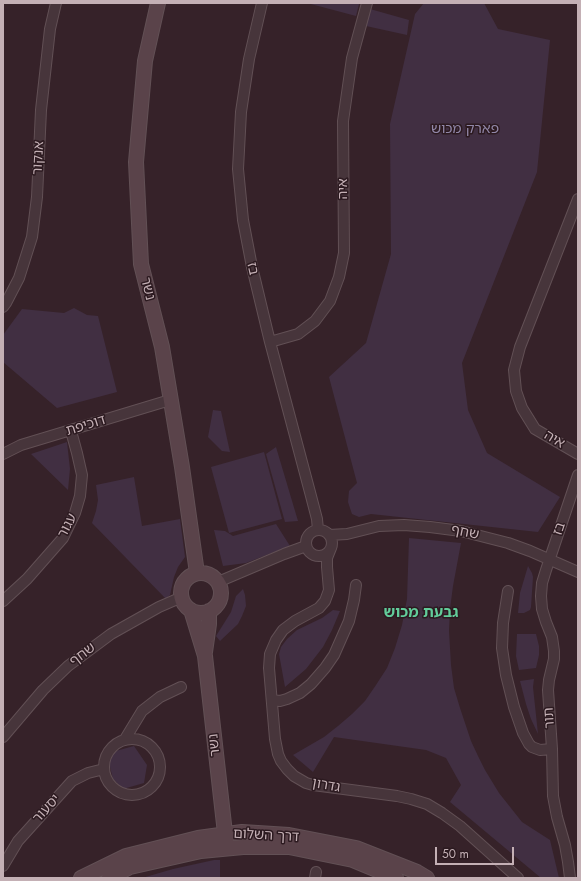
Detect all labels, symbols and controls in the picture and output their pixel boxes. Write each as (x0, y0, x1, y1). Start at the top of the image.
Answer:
park label: פארק מכוש (431, 122, 499, 138)
street label: אנקור (30, 140, 48, 176)
street label: איה (336, 178, 352, 200)
street label: בז (242, 261, 262, 277)
street label: נשר (136, 276, 158, 302)
street label: דוכיפת (64, 412, 108, 440)
street label: איה (541, 427, 567, 453)
street label: עגור (55, 511, 81, 541)
street label: בז (550, 520, 570, 538)
street label: שחף (450, 522, 480, 544)
district label: גבעת מכוש (383, 604, 459, 622)
street label: שחף (67, 640, 99, 670)
street label: תור (541, 707, 559, 729)
street label: נשר (205, 733, 225, 757)
street label: גדרון (311, 775, 341, 797)
street label: יסעור (30, 791, 64, 827)
street label: דרך השלום (233, 826, 299, 846)
scale bar (437, 839, 516, 865)
text: 50 m (442, 845, 469, 863)

